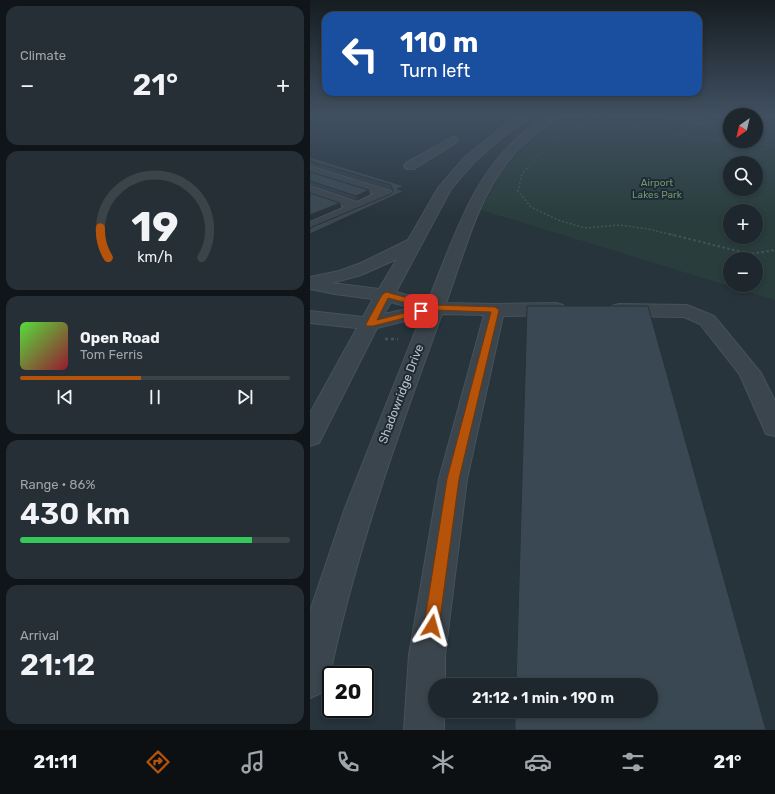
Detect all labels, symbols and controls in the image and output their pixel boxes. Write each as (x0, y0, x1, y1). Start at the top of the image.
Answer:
text: 110 m (400, 26, 478, 59)
icon: left (334, 28, 386, 80)
text: Climate (20, 48, 66, 63)
text: Turn left (400, 60, 470, 82)
text: 21° (133, 67, 178, 103)
text: − (20, 72, 34, 99)
text: + (276, 72, 290, 99)
north arrow (723, 108, 763, 148)
map controls (723, 108, 763, 292)
button: search (723, 156, 763, 196)
park label: Airport Lakes Park (632, 177, 683, 201)
text: 19 (131, 202, 179, 251)
button: + (723, 204, 763, 244)
text: km/h (137, 249, 173, 266)
button: − (723, 252, 763, 292)
pin (404, 294, 438, 328)
icon: arrive (410, 300, 432, 322)
text: Open Road (80, 329, 160, 347)
street label: Shadowridge Drive (376, 342, 426, 446)
text: Tom Ferris (80, 347, 143, 362)
icon: previous (54, 386, 76, 408)
icon: pause (144, 386, 166, 408)
icon: next (234, 386, 256, 408)
text: Range · 86% (20, 477, 95, 492)
text: 430 km (20, 496, 130, 532)
position arrow (411, 605, 453, 647)
text: Arrival (20, 628, 59, 643)
text: 21:12 (20, 647, 95, 683)
speed limit sign: 20 (322, 666, 374, 718)
text: 21:12 · 1 min · 190 m (472, 689, 614, 707)
icon: directions (144, 748, 172, 776)
icon: music (239, 748, 267, 776)
icon: phone (334, 748, 362, 776)
icon: climate (429, 748, 457, 776)
icon: car (524, 748, 552, 776)
icon: filters (619, 748, 647, 776)
text: 21:11 (33, 751, 77, 773)
text: 21° (713, 751, 742, 773)

